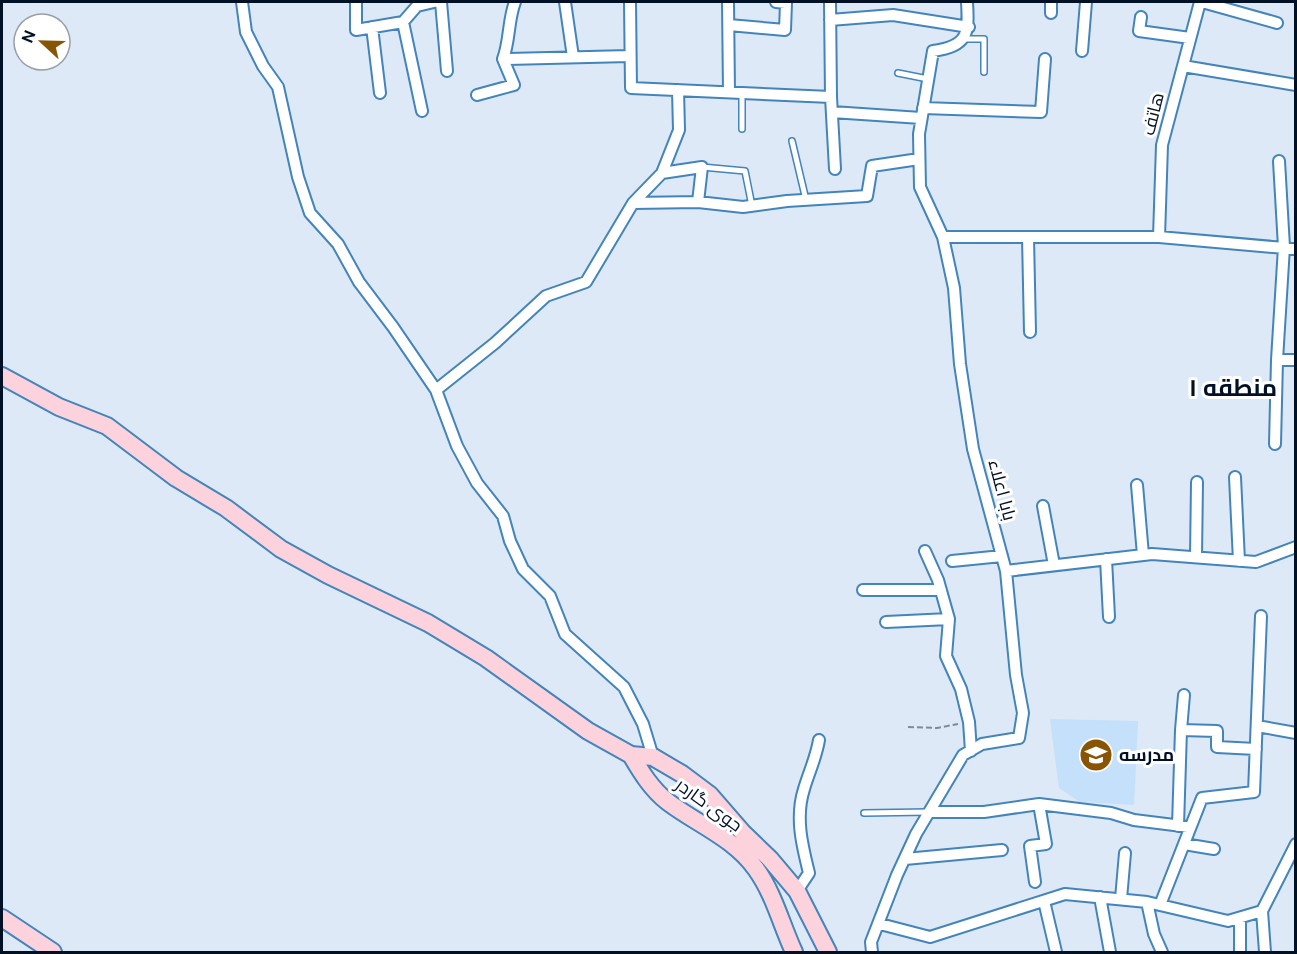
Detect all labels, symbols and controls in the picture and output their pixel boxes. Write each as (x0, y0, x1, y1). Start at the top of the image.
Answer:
north arrow (12, 12, 72, 72)
text: N (17, 27, 40, 46)
street label: هاتف (1136, 90, 1170, 138)
district label: منطقه ۱ (1189, 372, 1277, 403)
street label: بابا اعلاء (982, 457, 1022, 523)
school or university icon: مدرسه (1078, 737, 1114, 773)
place label: مدرسه (1119, 743, 1174, 767)
street label: جوی گاردر (670, 772, 747, 837)

